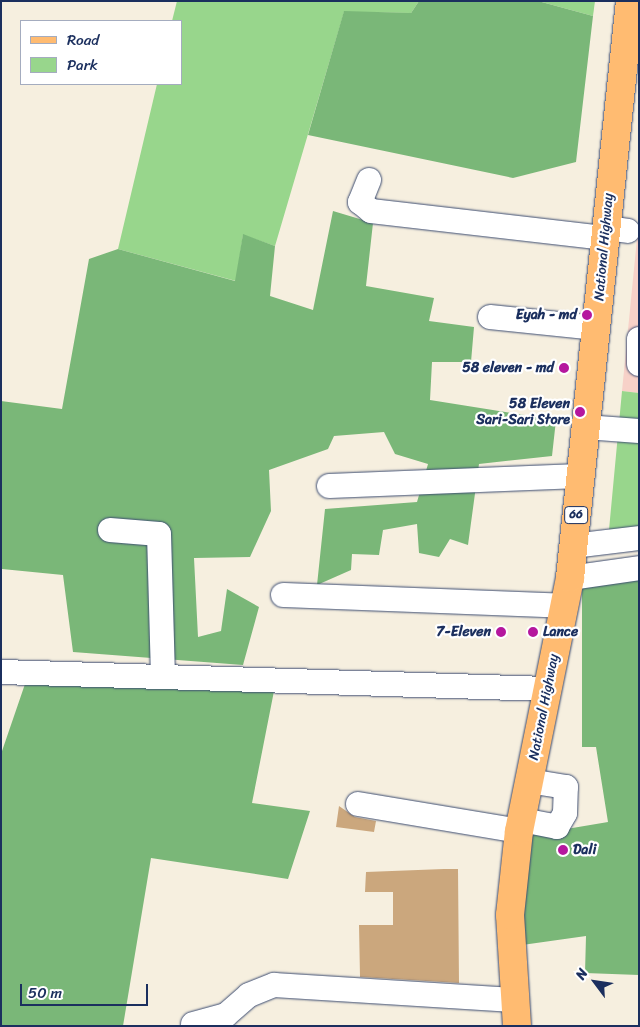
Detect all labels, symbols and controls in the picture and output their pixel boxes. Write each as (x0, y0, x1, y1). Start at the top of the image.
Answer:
legend (20, 20, 182, 85)
text: Road (67, 27, 99, 53)
text: Park (67, 52, 98, 78)
street label: National Highway (591, 192, 617, 302)
place label: Eyah - md (516, 307, 577, 323)
marker: Eyah - md (581, 309, 593, 321)
place label: 58 eleven - md (462, 360, 554, 376)
marker: 58 eleven - md (558, 362, 570, 374)
place label: 58 Eleven Sari-Sari Store (474, 396, 570, 428)
marker: 58 Eleven Sari-Sari Store (574, 406, 586, 418)
road number: 66 (564, 506, 588, 524)
place label: 7-Eleven (436, 624, 491, 640)
place label: Lance (543, 624, 578, 640)
marker: 7-Eleven (495, 626, 507, 638)
marker: Lance (527, 626, 539, 638)
street label: National Highway (525, 652, 563, 762)
place label: Dali (573, 842, 596, 858)
marker: Dali (557, 844, 569, 856)
north arrow (570, 957, 620, 1007)
text: N (568, 963, 595, 985)
scale bar (22, 974, 150, 1006)
text: 50 m (28, 980, 62, 1006)

